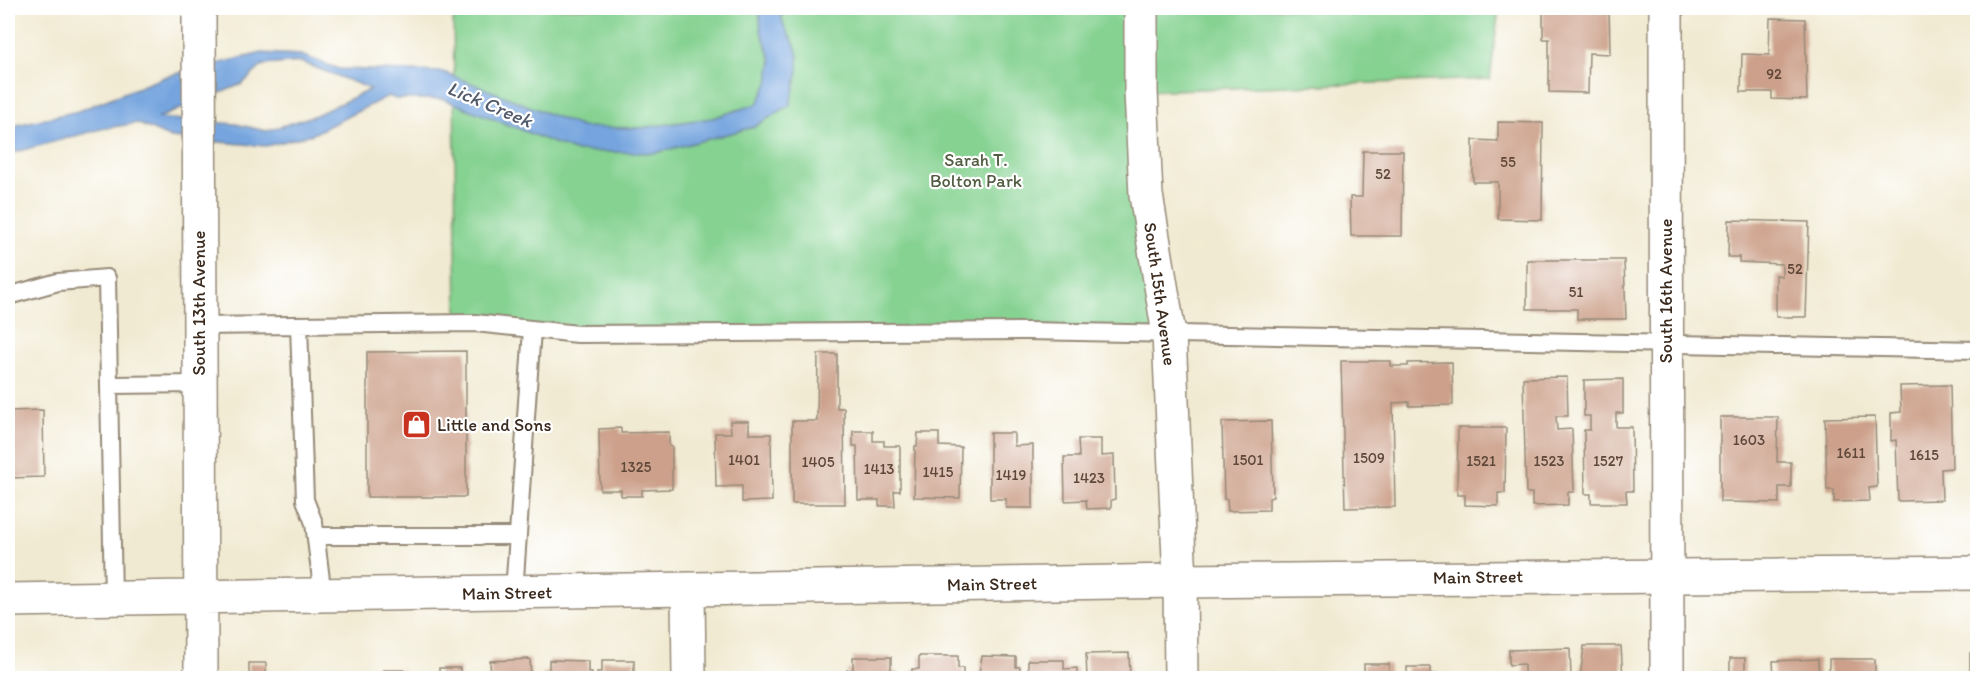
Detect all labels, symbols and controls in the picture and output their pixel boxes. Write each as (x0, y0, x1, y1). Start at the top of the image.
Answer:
house number: 92 (1766, 65, 1782, 83)
water label: Lick Creek (444, 75, 537, 133)
park label: Sarah T. Bolton Park (930, 149, 1022, 192)
house number: 55 (1500, 153, 1516, 171)
house number: 52 (1375, 165, 1391, 183)
street label: South 16th Avenue (1655, 219, 1677, 363)
street label: South 15th Avenue (1139, 221, 1181, 367)
street label: South 13th Avenue (188, 231, 210, 376)
house number: 52 (1787, 260, 1803, 278)
house number: 51 (1569, 283, 1583, 301)
shop icon: Little and Sons (400, 409, 432, 441)
place label: Little and Sons (437, 414, 552, 436)
house number: 1603 (1733, 431, 1765, 449)
house number: 1611 (1837, 444, 1865, 462)
house number: 1615 (1909, 446, 1939, 464)
house number: 1509 (1353, 449, 1385, 467)
house number: 1401 (728, 451, 760, 469)
house number: 1501 (1232, 451, 1264, 469)
house number: 1521 (1466, 452, 1496, 470)
house number: 1523 (1534, 452, 1564, 470)
house number: 1527 (1593, 452, 1624, 470)
house number: 1405 (801, 453, 835, 471)
house number: 1325 (621, 458, 652, 476)
house number: 1413 (863, 460, 895, 478)
house number: 1415 (923, 463, 954, 481)
house number: 1419 (996, 466, 1027, 484)
house number: 1423 (1073, 469, 1105, 487)
street label: Main Street (1433, 565, 1524, 589)
street label: Main Street (947, 572, 1038, 596)
street label: Main Street (462, 581, 553, 605)

